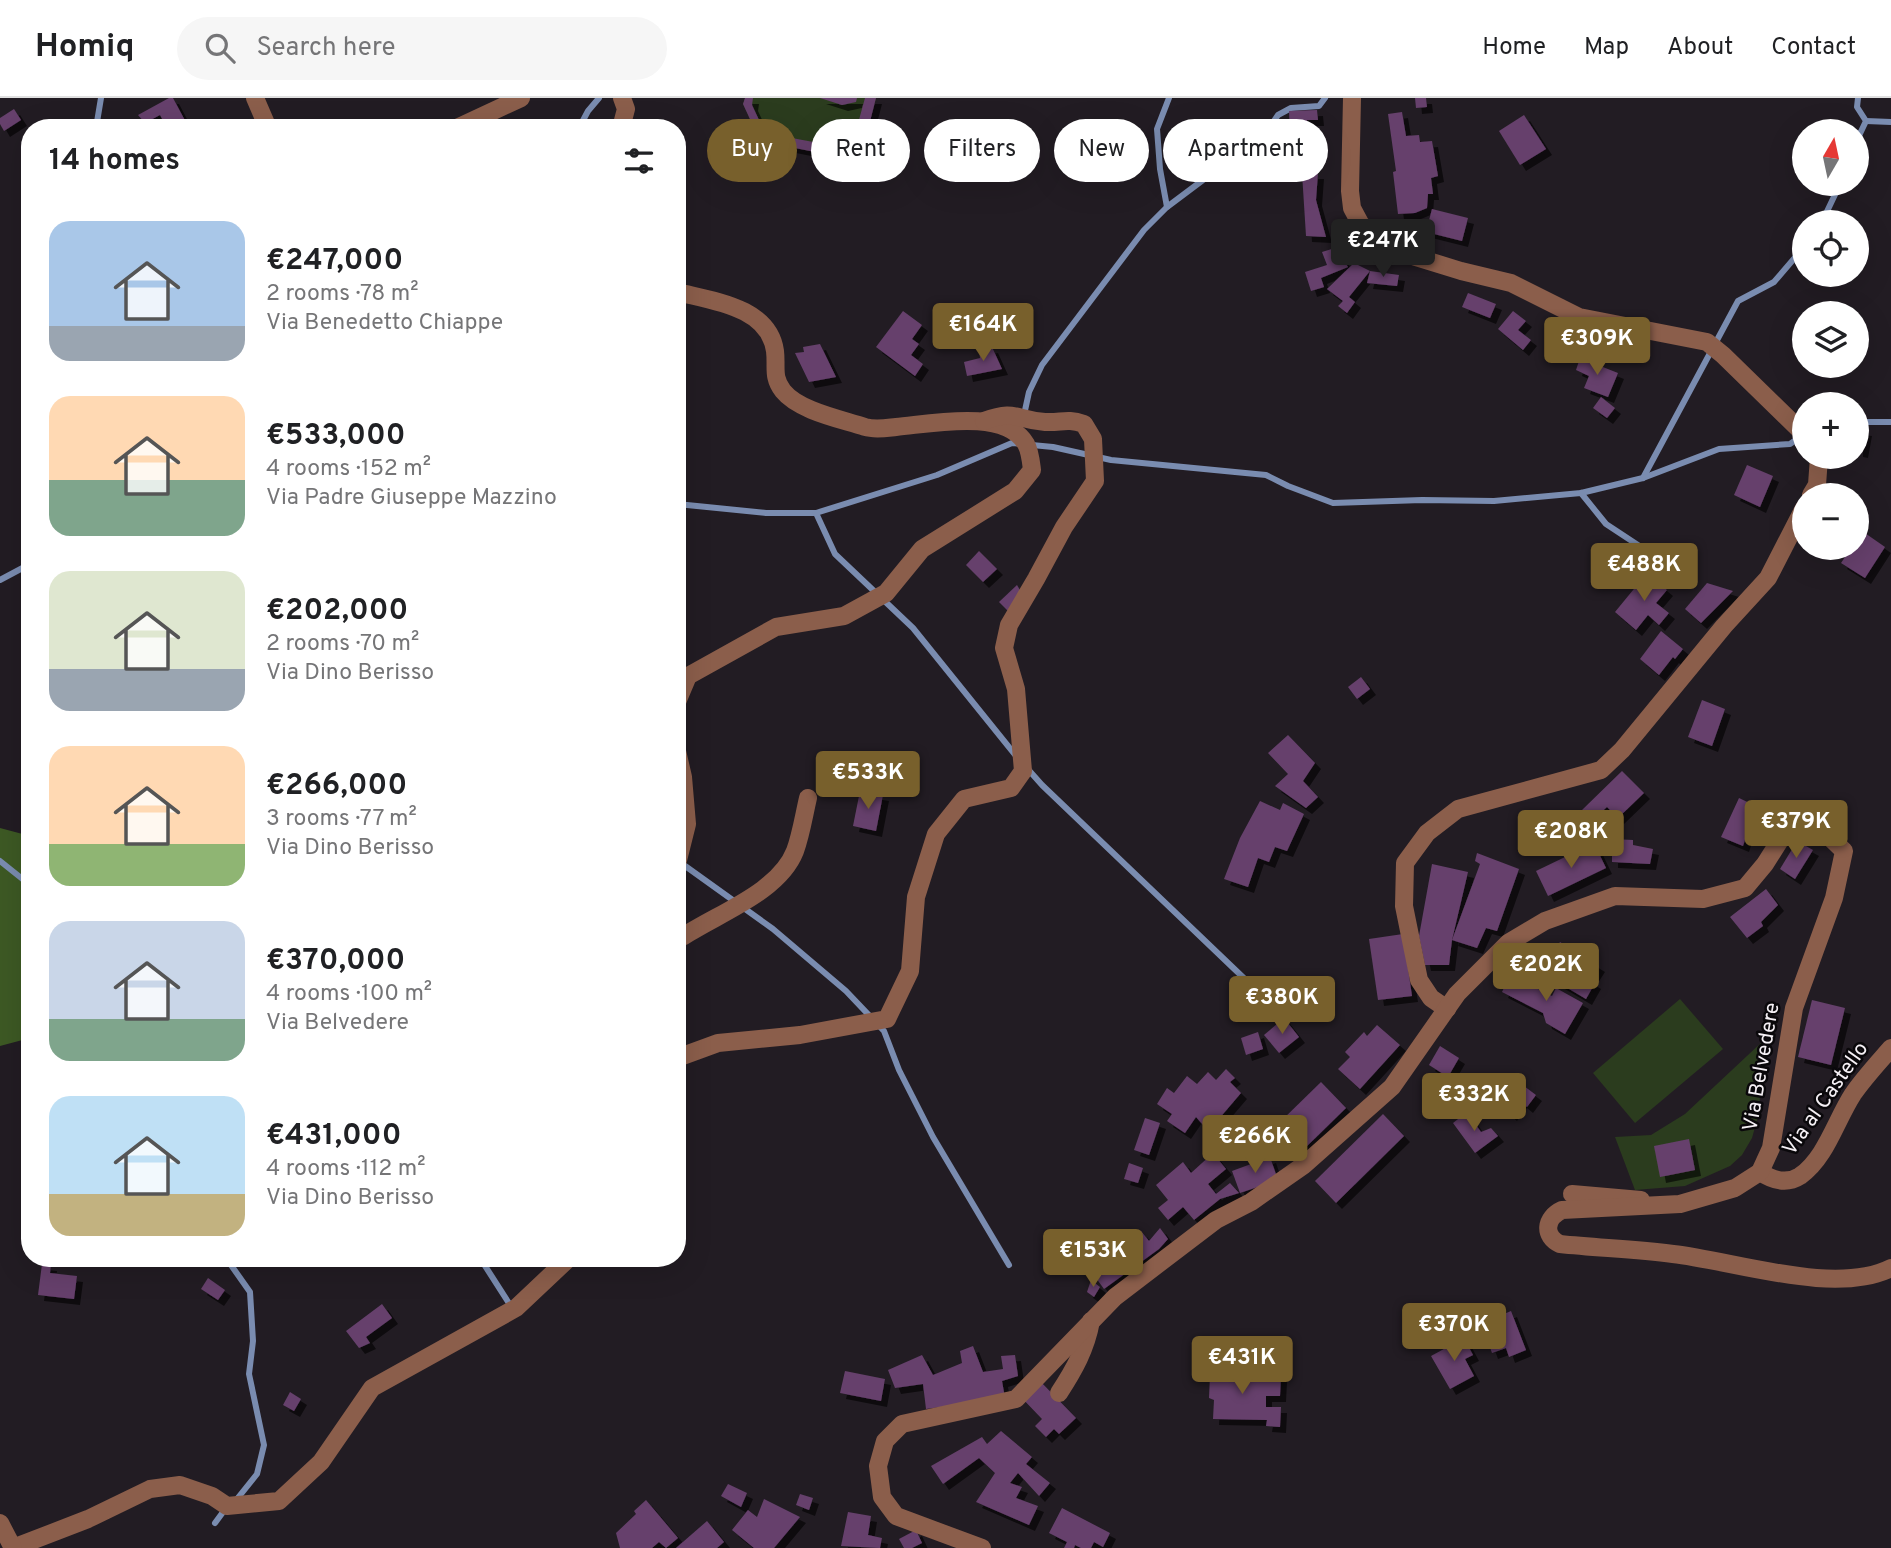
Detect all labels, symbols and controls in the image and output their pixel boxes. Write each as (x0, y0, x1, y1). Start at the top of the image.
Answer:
search box (177, 17, 667, 80)
text: Homiq (35, 27, 135, 69)
icon: search (201, 29, 239, 67)
text: Search here (257, 32, 395, 65)
text: Home (1482, 33, 1546, 63)
text: Map (1584, 33, 1629, 63)
text: About (1667, 33, 1733, 63)
text: Contact (1771, 33, 1856, 63)
chip: Buy (707, 119, 797, 182)
chip: Rent (811, 119, 910, 182)
chip: Filters (924, 119, 1040, 182)
chip: New (1054, 119, 1149, 182)
chip: Apartment (1163, 119, 1328, 182)
north arrow (1792, 119, 1869, 196)
map controls (1792, 119, 1869, 560)
icon: filters (620, 142, 658, 180)
text: 14 homes (49, 143, 180, 180)
button: locate (1792, 210, 1869, 287)
pin: €247K (1334, 220, 1432, 279)
text: €247K (1347, 227, 1419, 256)
text: €247,000 (266, 243, 403, 280)
icon: home (105, 249, 189, 333)
text: 2 rooms · 78 m² (266, 280, 419, 309)
button: layers (1792, 301, 1869, 378)
pin: €164K (934, 303, 1032, 363)
text: Via Benedetto Chiappe (266, 309, 503, 338)
text: €164K (949, 311, 1018, 340)
pin: €309K (1548, 317, 1646, 377)
text: €309K (1560, 325, 1634, 354)
button: + (1792, 392, 1869, 469)
text: €533,000 (266, 418, 406, 455)
icon: home (105, 424, 189, 508)
text: 4 rooms · 152 m² (266, 455, 431, 484)
button: − (1792, 483, 1869, 560)
text: Via Padre Giuseppe Mazzino (266, 484, 557, 513)
pin: €488K (1595, 544, 1693, 603)
text: €488K (1607, 551, 1681, 580)
text: €202,000 (266, 593, 408, 630)
icon: home (105, 599, 189, 683)
text: 2 rooms · 70 m² (266, 630, 419, 659)
text: Via Dino Berisso (266, 659, 434, 688)
pin: €533K (819, 752, 917, 811)
text: €533K (832, 759, 904, 788)
text: €266,000 (266, 768, 407, 805)
icon: home (105, 774, 189, 858)
pin: €379K (1747, 800, 1845, 860)
text: 3 rooms · 77 m² (266, 805, 417, 834)
text: €379K (1761, 808, 1831, 837)
pin: €208K (1522, 810, 1620, 870)
text: €208K (1534, 818, 1608, 847)
text: Via Dino Berisso (266, 834, 434, 863)
text: €370,000 (266, 943, 405, 980)
pin: €202K (1497, 944, 1595, 1003)
icon: home (105, 949, 189, 1033)
text: €202K (1509, 951, 1583, 980)
pin: €380K (1233, 976, 1331, 1036)
text: 4 rooms · 100 m² (266, 980, 432, 1009)
text: €380K (1245, 984, 1319, 1013)
street label: Via Belvedere (1737, 1000, 1787, 1134)
text: Via Belvedere (266, 1009, 409, 1038)
street label: Via al Castello (1777, 1037, 1875, 1161)
pin: €332K (1425, 1074, 1523, 1133)
text: €332K (1438, 1081, 1510, 1110)
pin: €266K (1206, 1116, 1304, 1175)
text: €431,000 (266, 1118, 401, 1155)
text: €266K (1218, 1123, 1292, 1152)
icon: home (105, 1124, 189, 1208)
text: 4 rooms · 112 m² (266, 1155, 426, 1184)
text: Via Dino Berisso (266, 1184, 434, 1213)
pin: €153K (1044, 1230, 1142, 1289)
text: €153K (1059, 1237, 1127, 1266)
pin: €370K (1405, 1304, 1503, 1363)
text: €370K (1418, 1311, 1490, 1340)
pin: €431K (1193, 1336, 1291, 1396)
text: €431K (1208, 1344, 1276, 1373)

